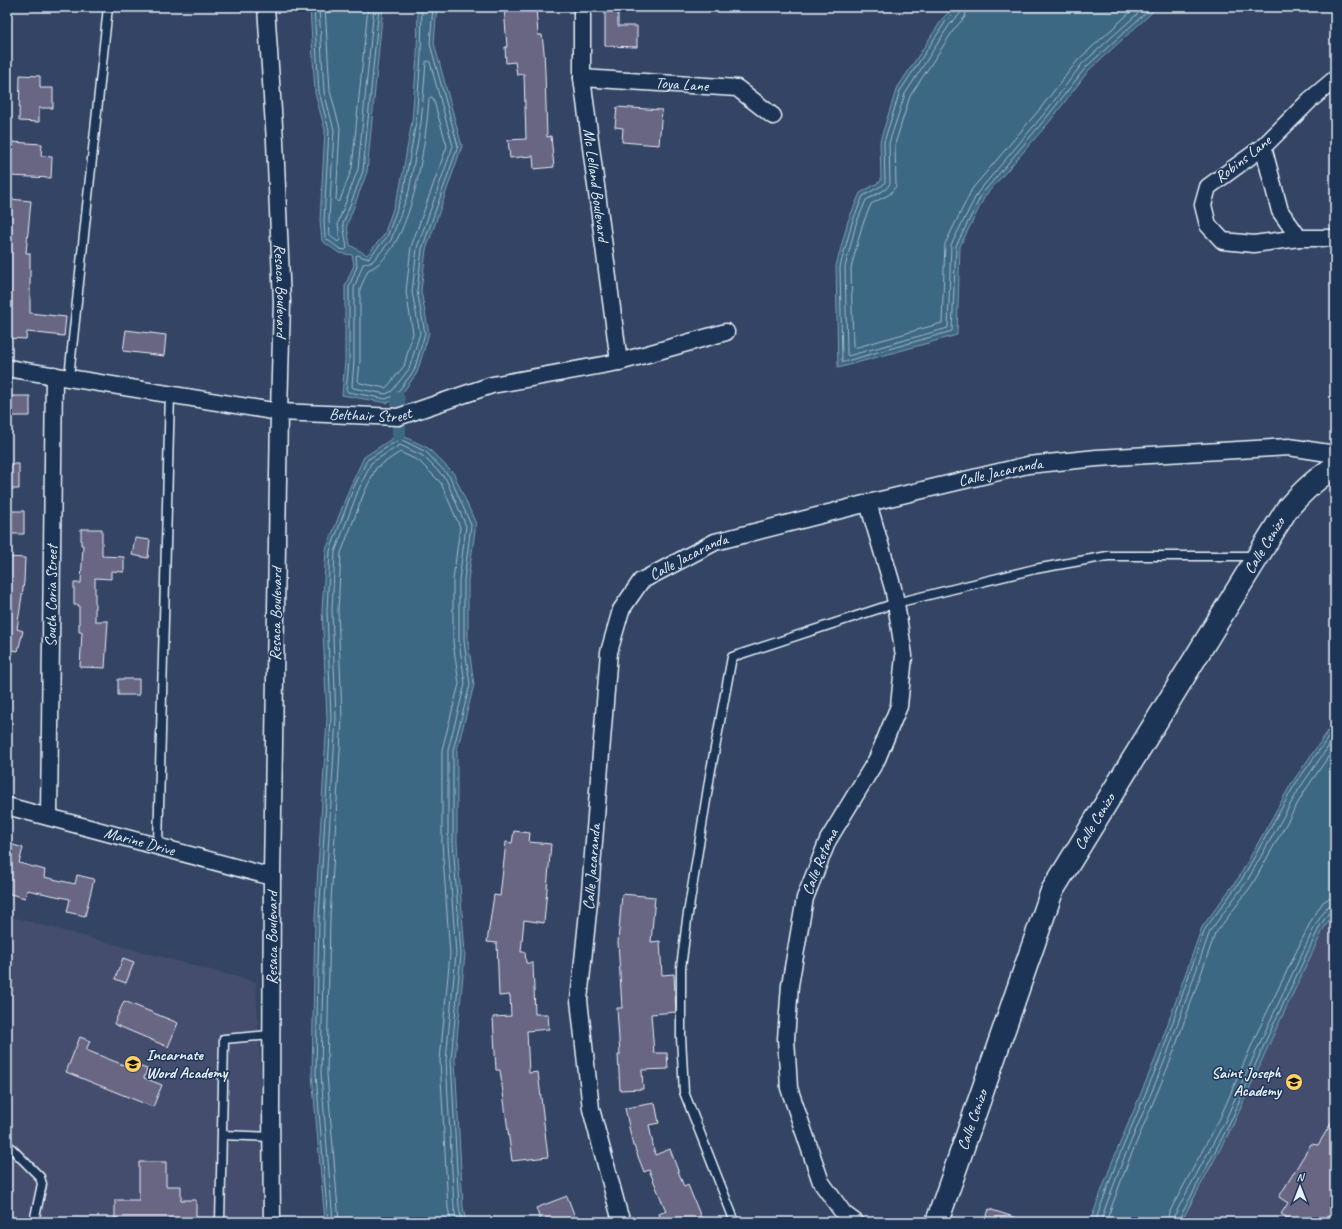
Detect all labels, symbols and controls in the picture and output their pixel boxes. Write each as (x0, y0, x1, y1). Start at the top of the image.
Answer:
street label: Toya Lane (655, 73, 711, 96)
street label: Mc Lelland Boulevard (579, 127, 614, 246)
street label: Robins Lane (1211, 130, 1277, 187)
street label: Resaca Boulevard (269, 243, 292, 340)
street label: Belthair Street (329, 403, 416, 427)
street label: Calle Jacaranda (956, 453, 1045, 491)
street label: Calle Cenizo (1240, 512, 1291, 578)
street label: Calle Jacaranda (646, 529, 731, 585)
street label: South Coria Street (41, 542, 62, 647)
street label: Resaca Boulevard (265, 564, 287, 661)
street label: Calle Cenizo (1070, 787, 1121, 854)
street label: Marine Drive (102, 822, 179, 861)
street label: Calle Jacaranda (578, 822, 605, 911)
street label: Calle Retama (797, 823, 843, 898)
street label: Resaca Boulevard (262, 889, 282, 985)
place label: Incarnate Word Academy (146, 1045, 229, 1083)
school or university icon: Incarnate Word Academy (123, 1054, 143, 1074)
place label: Saint Joseph Academy (1211, 1063, 1283, 1101)
school or university icon: Saint Joseph Academy (1284, 1072, 1304, 1092)
street label: Calle Cenizo (953, 1085, 993, 1153)
north arrow (1280, 1167, 1320, 1207)
text: N (1297, 1170, 1306, 1184)

